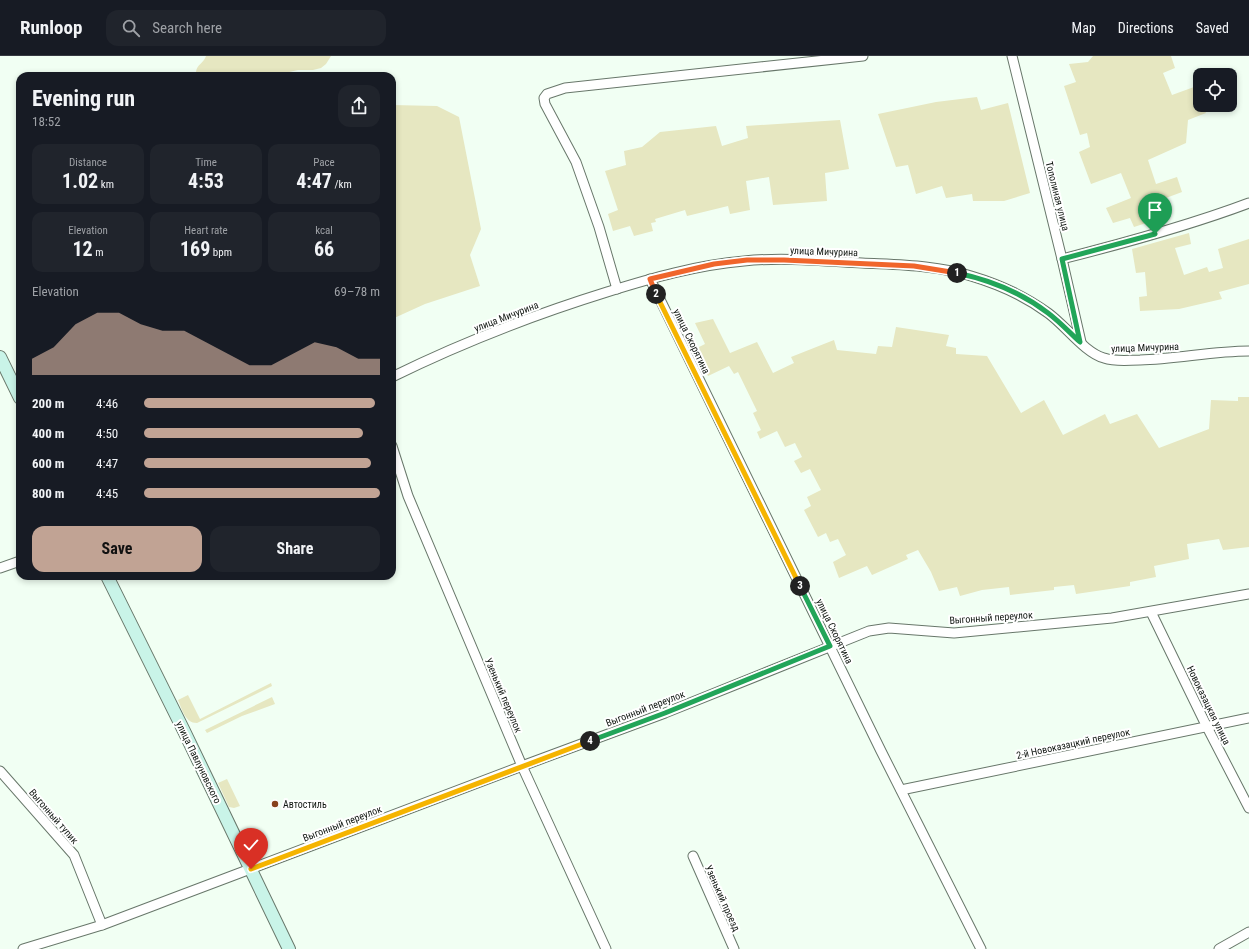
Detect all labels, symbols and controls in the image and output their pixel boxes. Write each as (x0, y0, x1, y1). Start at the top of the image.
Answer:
search box (106, 10, 386, 46)
text: Runloop (20, 16, 82, 39)
icon: search (120, 17, 142, 39)
text: Search here (152, 19, 222, 37)
text: Map (1072, 20, 1096, 36)
text: Directions (1118, 20, 1174, 36)
text: Saved (1196, 20, 1229, 36)
map controls (1193, 68, 1237, 112)
button: locate (1193, 68, 1237, 112)
button: share (338, 85, 380, 127)
text: Evening run (32, 86, 135, 111)
text: 18:52 (32, 114, 61, 129)
text: Distance (69, 156, 107, 169)
text: Time (195, 156, 217, 169)
text: Pace (313, 156, 335, 169)
street label: Тополиная улица (1044, 160, 1072, 232)
text: 1.02 (62, 169, 98, 193)
text: 4:53 (188, 169, 224, 193)
text: 4:47 (296, 169, 332, 193)
text: km (98, 178, 114, 191)
text: /km (332, 178, 352, 191)
pin (1138, 193, 1172, 234)
icon: arrive (1144, 199, 1166, 221)
text: Elevation (68, 224, 108, 237)
text: Heart rate (184, 224, 228, 237)
text: kcal (315, 224, 333, 237)
text: 12 (72, 237, 93, 261)
text: 169 (180, 237, 210, 261)
text: 66 (314, 237, 334, 261)
street label: улица Мичурина (790, 245, 858, 258)
text: m (93, 246, 104, 259)
text: bpm (210, 246, 232, 259)
pin: 1 (947, 263, 967, 283)
text: 1 (954, 266, 960, 279)
text: Elevation (32, 284, 79, 299)
text: 69–78 m (334, 284, 380, 299)
pin: 2 (646, 284, 666, 304)
text: 2 (653, 287, 659, 300)
street label: улица Мичурина (472, 299, 540, 334)
street label: улица Скорятина (671, 307, 712, 376)
street label: улица Мичурина (1111, 341, 1179, 354)
text: 200 m (32, 396, 64, 411)
text: 4:46 (96, 396, 118, 411)
text: 400 m (32, 426, 64, 441)
text: 4:50 (96, 426, 118, 441)
text: 600 m (32, 456, 64, 471)
text: 4:47 (96, 456, 118, 471)
text: 800 m (32, 486, 64, 501)
text: 4:45 (96, 486, 118, 501)
button: Save (32, 526, 202, 572)
button: Share (210, 526, 380, 572)
pin: 3 (790, 576, 810, 596)
text: 3 (797, 579, 803, 592)
street label: улица Скорятина (814, 597, 855, 666)
street label: Выгонный переулок (949, 609, 1033, 626)
street label: Узенький переулок (483, 656, 524, 734)
street label: Новоказацкая улица (1185, 664, 1232, 747)
street label: Выгонный переулок (604, 688, 686, 729)
street label: улица Павлуновского (174, 719, 223, 805)
street label: 2-й Новоказацкий переулок (1015, 726, 1131, 761)
pin: 4 (580, 731, 600, 751)
text: 4 (587, 734, 593, 747)
street label: Выгонный тупик (27, 787, 80, 846)
marker: Автостиль (270, 799, 280, 809)
place label: Автостиль (283, 799, 327, 810)
street label: Выгонный переулок (301, 803, 383, 844)
pin (234, 828, 268, 869)
icon: check (240, 834, 262, 856)
street label: Узенький проезд (703, 863, 742, 934)

